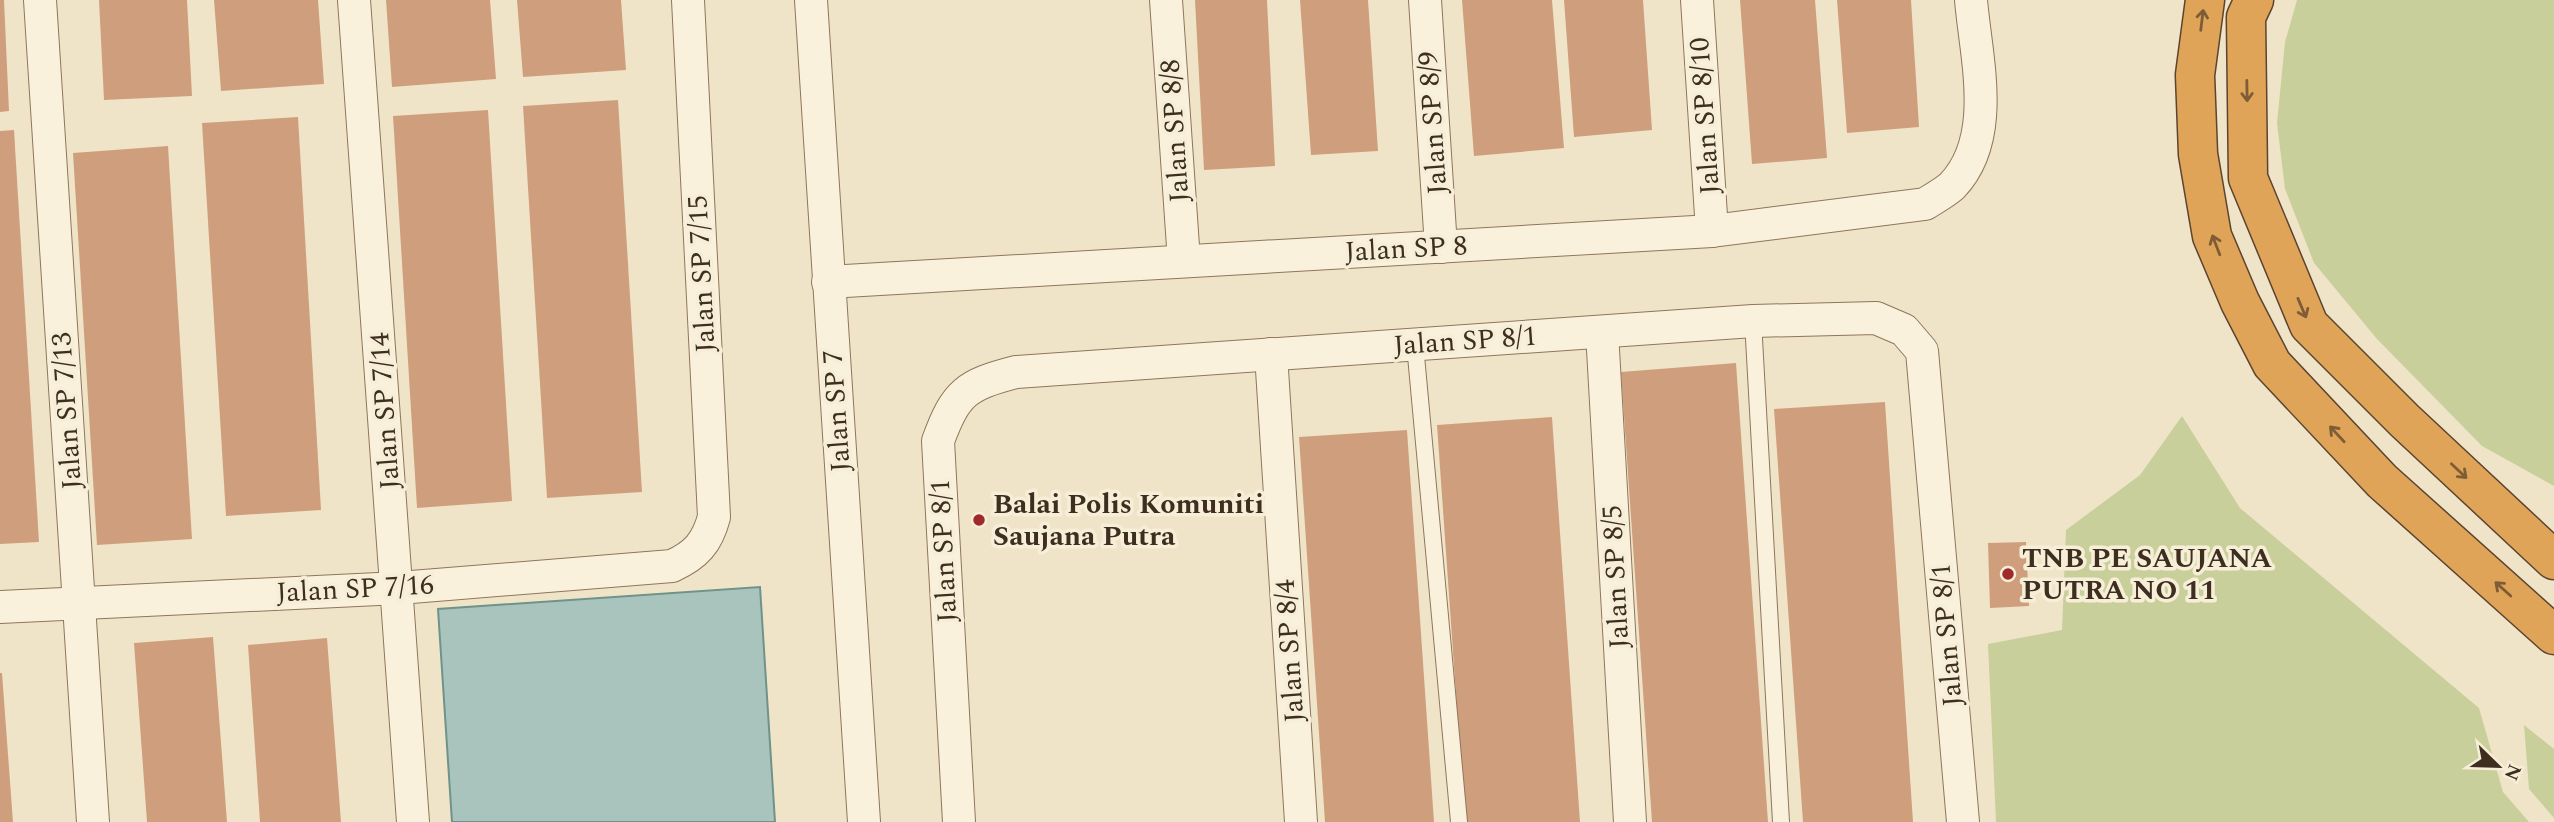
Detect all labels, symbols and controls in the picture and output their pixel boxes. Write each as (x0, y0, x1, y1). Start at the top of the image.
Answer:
one-way arrow (2196, 9, 2209, 32)
street label: Jalan SP 8/10 (1678, 36, 1732, 196)
street label: Jalan SP 8/9 (1407, 50, 1459, 196)
street label: Jalan SP 8/8 (1149, 58, 1201, 204)
one-way arrow (2240, 79, 2254, 102)
street label: Jalan SP 7/15 (676, 194, 728, 354)
street label: Jalan SP 8 (1344, 224, 1468, 274)
one-way arrow (2208, 235, 2221, 256)
one-way arrow (2297, 297, 2310, 318)
street label: Jalan SP 8/1 (1392, 315, 1538, 367)
street label: Jalan SP 7/13 (40, 331, 94, 491)
street label: Jalan SP 7/14 (358, 331, 412, 491)
street label: Jalan SP 7 (811, 348, 863, 474)
one-way arrow (2329, 426, 2346, 443)
one-way arrow (2450, 463, 2467, 480)
street label: Jalan SP 8/1 (919, 478, 969, 624)
place label: Balai Polis Komuniti Saujana Putra (993, 483, 1264, 558)
street label: Jalan SP 8/5 (1591, 504, 1641, 650)
marker: Balai Polis Komuniti Saujana Putra (971, 512, 987, 528)
place label: TNB PE SAUJANA PUTRA NO 11 (2022, 537, 2272, 612)
street label: Jalan SP 8/1 (1919, 562, 1975, 708)
street label: Jalan SP 7/16 (275, 563, 435, 615)
marker: TNB PE SAUJANA PUTRA NO 11 (2000, 566, 2016, 582)
street label: Jalan SP 8/4 (1264, 578, 1316, 724)
one-way arrow (2495, 581, 2512, 598)
north arrow (2463, 731, 2533, 801)
text: N (2496, 759, 2529, 785)

